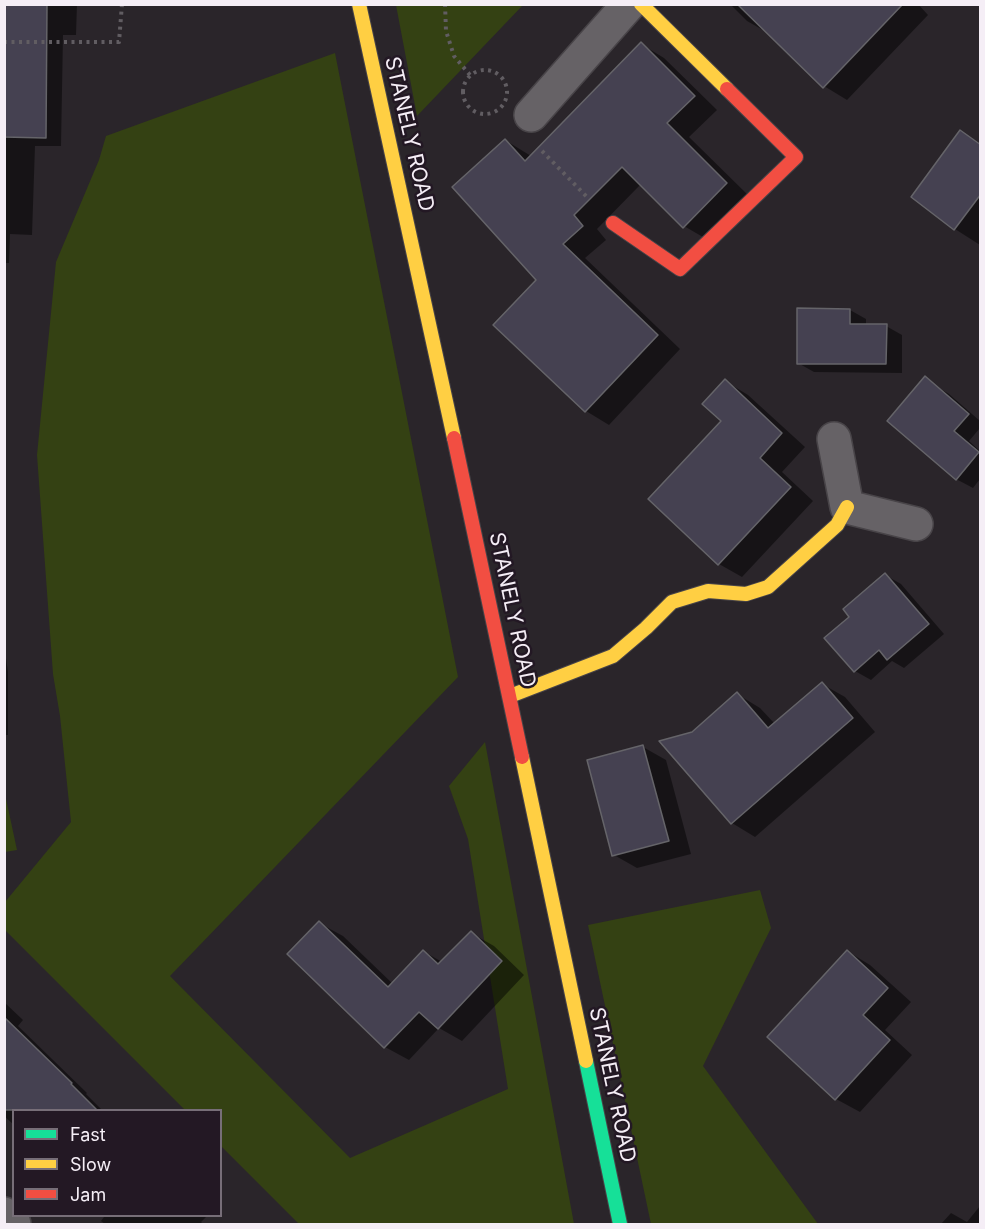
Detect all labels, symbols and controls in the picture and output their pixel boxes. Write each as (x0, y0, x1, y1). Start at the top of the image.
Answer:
street label: STANELY ROAD (379, 54, 439, 214)
street label: STANELY ROAD (483, 530, 541, 690)
street label: STANELY ROAD (583, 1005, 641, 1165)
legend (12, 1109, 222, 1217)
text: Fast (70, 1124, 106, 1145)
text: Slow (70, 1154, 111, 1175)
text: Jam (70, 1184, 106, 1205)

